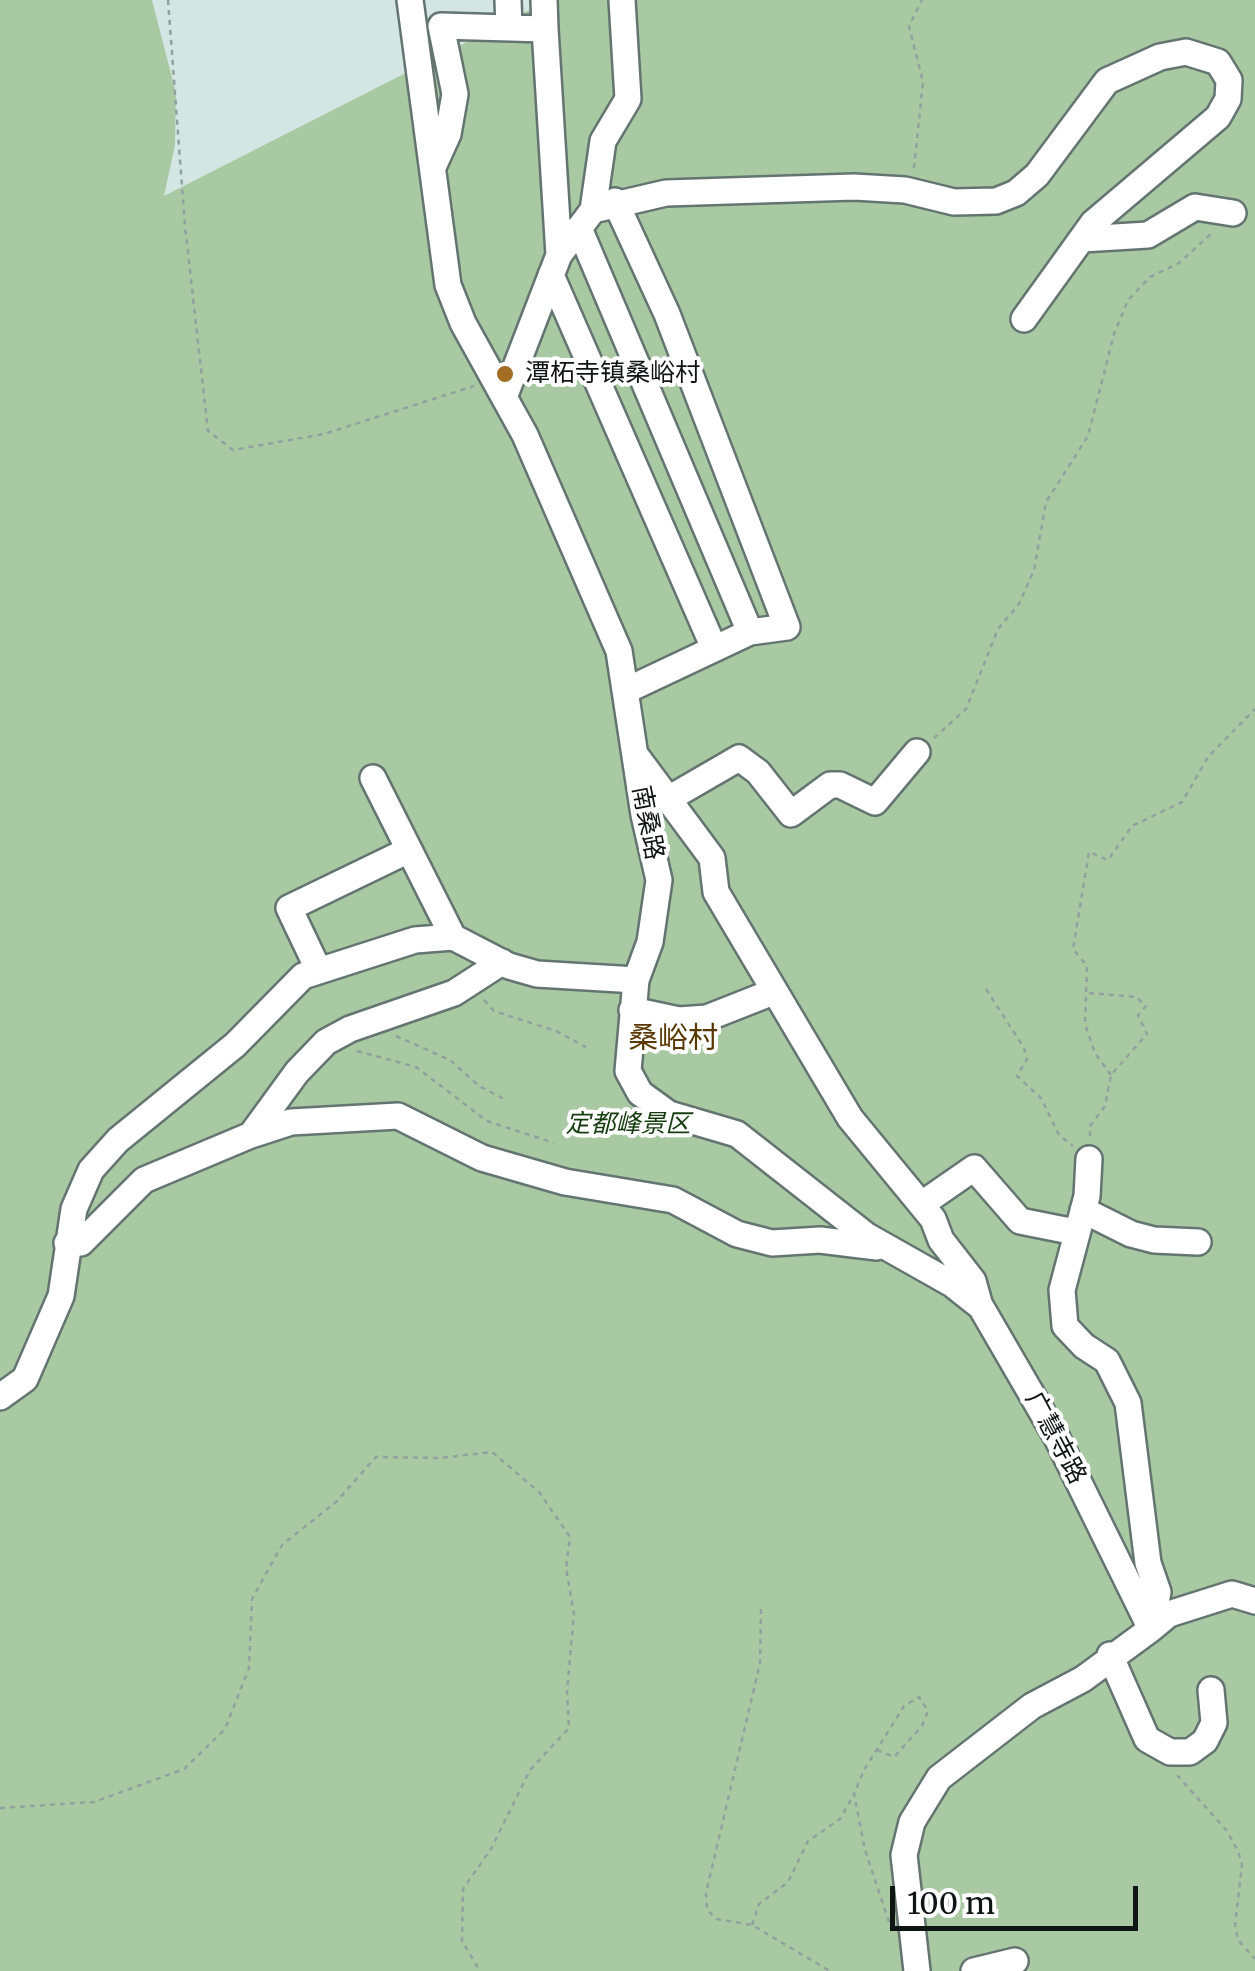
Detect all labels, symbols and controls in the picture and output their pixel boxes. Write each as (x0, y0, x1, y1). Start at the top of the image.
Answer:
place label: 潭柘寺镇桑峪村 (525, 359, 700, 389)
marker: 潭柘寺镇桑峪村 (494, 363, 516, 385)
street label: 南桑路 (625, 783, 669, 863)
district label: 桑峪村 (628, 1022, 718, 1058)
park label: 定都峰景区 (566, 1110, 690, 1140)
street label: 广慧寺路 (1018, 1387, 1092, 1489)
scale bar (895, 1866, 1142, 1928)
text: 100 m (907, 1884, 995, 1922)

